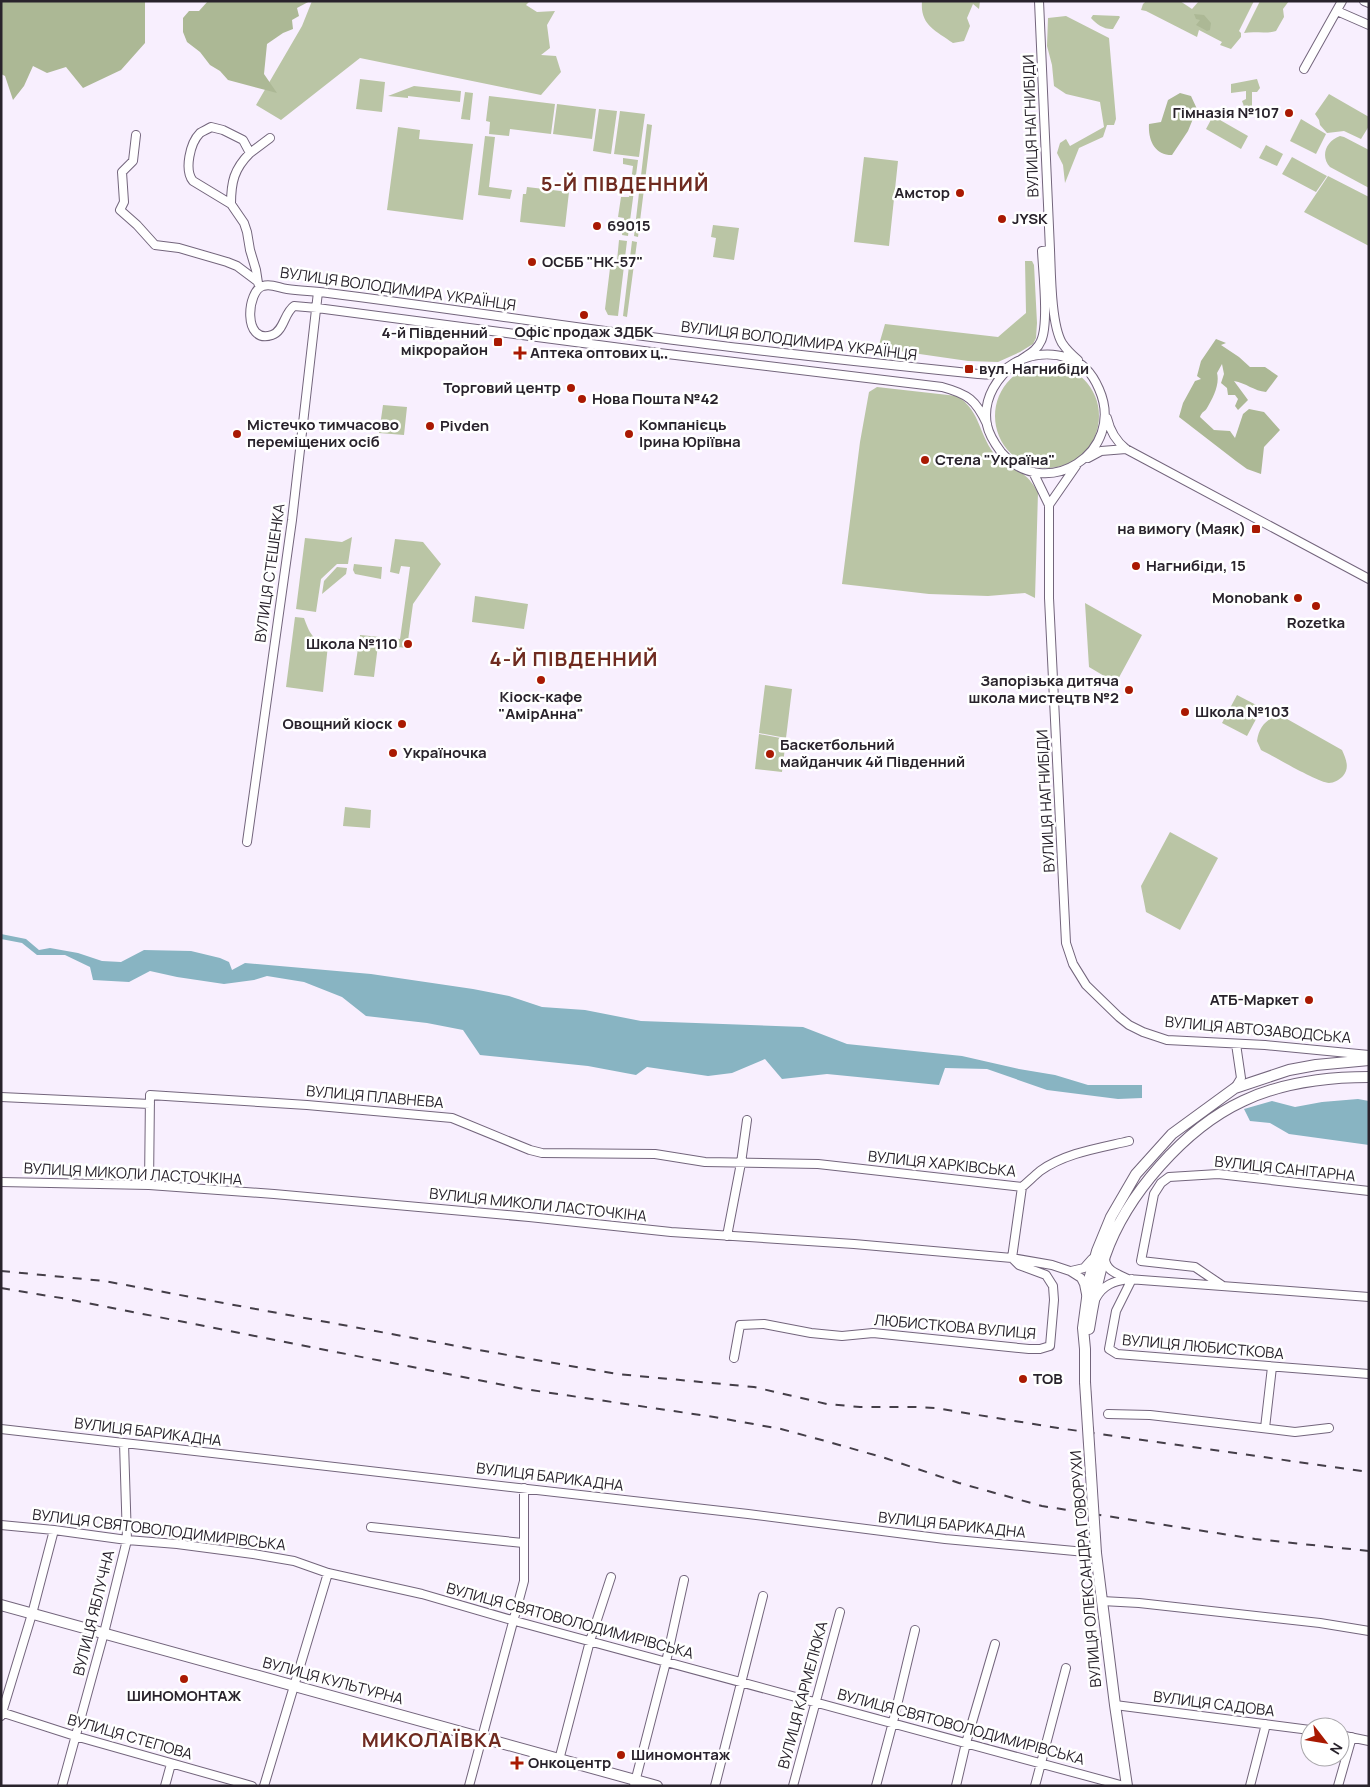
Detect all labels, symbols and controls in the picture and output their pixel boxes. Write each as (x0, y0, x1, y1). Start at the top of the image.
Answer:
street label: ВУЛИЦЯ НАГНИБІДИ (1018, 54, 1043, 198)
place label: Гімназія №107 (1173, 102, 1279, 123)
marker: Гімназія №107 (1283, 107, 1295, 119)
district label: 5-Й ПІВДЕННИЙ (541, 170, 709, 197)
place label: Амстор (894, 182, 950, 203)
marker: Амстор (954, 187, 966, 199)
place label: JYSK (1012, 208, 1048, 229)
marker: JYSK (996, 213, 1008, 225)
place label: 69015 (607, 215, 651, 236)
marker: 69015 (591, 220, 603, 232)
place label: ОСББ "НК-57" (542, 251, 643, 272)
marker: ОСББ "НК-57" (526, 256, 538, 268)
street label: ВУЛИЦЯ ВОЛОДИМИРА УКРАЇНЦЯ (279, 262, 517, 315)
marker: Офіс продаж ЗДБК (578, 309, 590, 321)
street label: ВУЛИЦЯ ВОЛОДИМИРА УКРАЇНЦЯ (680, 316, 918, 365)
place label: Офіс продаж ЗДБК (515, 321, 654, 342)
place label: 4-й Південний мікрорайон (382, 322, 488, 360)
marker: 4-й Південний мікрорайон (492, 336, 504, 348)
place label: Аптека оптових ц‥ (530, 342, 668, 363)
marker: Аптека оптових ц‥ (514, 347, 526, 359)
place label: вул. Нагнибіди (979, 358, 1089, 379)
marker: вул. Нагнибіди (963, 363, 975, 375)
place label: Торговий центр (443, 377, 561, 398)
marker: Торговий центр (565, 382, 577, 394)
place label: Нова Пошта №42 (592, 388, 719, 409)
marker: Нова Пошта №42 (576, 393, 588, 405)
place label: Містечко тимчасово переміщених осіб (247, 414, 399, 452)
place label: Компанієць Ірина Юріївна (639, 414, 741, 452)
place label: Pivden (440, 415, 489, 436)
marker: Pivden (424, 420, 436, 432)
marker: Містечко тимчасово переміщених осіб (231, 428, 243, 440)
marker: Компанієць Ірина Юріївна (623, 428, 635, 440)
place label: Стела "Україна" (935, 449, 1055, 470)
marker: Стела "Україна" (919, 454, 931, 466)
street label: ВУЛИЦЯ СТЕШЕНКА (249, 502, 290, 644)
place label: на вимогу (Маяк) (1117, 518, 1246, 539)
marker: на вимогу (Маяк) (1250, 523, 1262, 535)
place label: Нагнибіди, 15 (1146, 555, 1246, 576)
marker: Нагнибіди, 15 (1130, 560, 1142, 572)
place label: Monobank (1212, 587, 1289, 608)
marker: Monobank (1292, 592, 1304, 604)
marker: Rozetka (1310, 600, 1322, 612)
place label: Rozetka (1287, 612, 1345, 633)
place label: Школа №110 (306, 633, 398, 654)
marker: Школа №110 (402, 638, 414, 650)
district label: 4-Й ПІВДЕННИЙ (490, 645, 658, 672)
place label: Запорізька дитяча школа мистецтв №2 (969, 670, 1119, 708)
marker: Кіоск-кафе "АмірАнна" (535, 674, 547, 686)
marker: Запорізька дитяча школа мистецтв №2 (1123, 684, 1135, 696)
place label: Кіоск-кафе "АмірАнна" (498, 686, 584, 724)
place label: Школа №103 (1195, 701, 1289, 722)
marker: Школа №103 (1179, 706, 1191, 718)
place label: Овощний кіоск (283, 713, 393, 734)
marker: Овощний кіоск (396, 718, 408, 730)
street label: ВУЛИЦЯ НАГНИБІДИ (1031, 729, 1060, 873)
place label: Баскетбольний майданчик 4й Південний (780, 734, 965, 772)
place label: Україночка (403, 742, 487, 763)
marker: Україночка (387, 747, 399, 759)
marker: Баскетбольний майданчик 4й Південний (764, 748, 776, 760)
place label: АТБ-Маркет (1210, 989, 1299, 1010)
marker: АТБ-Маркет (1303, 994, 1315, 1006)
street label: ВУЛИЦЯ АВТОЗАВОДСЬКА (1164, 1011, 1352, 1048)
street label: ВУЛИЦЯ ПЛАВНЕВА (305, 1080, 445, 1113)
street label: ВУЛИЦЯ ХАРКІВСЬКА (867, 1145, 1018, 1182)
street label: ВУЛИЦЯ САНІТАРНА (1213, 1151, 1357, 1186)
street label: ВУЛИЦЯ МИКОЛИ ЛАСТОЧКІНА (23, 1157, 243, 1190)
street label: ВУЛИЦЯ МИКОЛИ ЛАСТОЧКІНА (428, 1183, 648, 1226)
street label: ЛЮБИСТКОВА ВУЛИЦЯ (873, 1309, 1037, 1344)
street label: ВУЛИЦЯ ЛЮБИСТКОВА (1121, 1329, 1285, 1364)
place label: ТОВ (1033, 1368, 1063, 1389)
marker: ТОВ (1017, 1373, 1029, 1385)
street label: ВУЛИЦЯ БАРИКАДНА (73, 1412, 223, 1451)
street label: ВУЛИЦЯ ОЛЕКСАНДРА ГОВОРУХИ (1065, 1450, 1106, 1688)
street label: ВУЛИЦЯ БАРИКАДНА (475, 1457, 625, 1496)
street label: ВУЛИЦЯ СВЯТОВОЛОДИМИРІВСЬКА (31, 1504, 288, 1556)
street label: ВУЛИЦЯ БАРИКАДНА (877, 1506, 1027, 1543)
street label: ВУЛИЦЯ ЯБЛУЧНА (68, 1548, 119, 1678)
street label: ВУЛИЦЯ СВЯТОВОЛОДИМИРІВСЬКА (444, 1577, 697, 1664)
street label: ВУЛИЦЯ КАРМЕЛЮКА (773, 1618, 832, 1771)
street label: ВУЛИЦЯ КУЛЬТУРНА (261, 1652, 406, 1710)
marker: ШИНОМОНТАЖ (178, 1673, 190, 1685)
street label: ВУЛИЦЯ СВЯТОВОЛОДИМИРІВСЬКА (835, 1683, 1088, 1770)
place label: ШИНОМОНТАЖ (127, 1685, 242, 1706)
street label: ВУЛИЦЯ САДОВА (1152, 1686, 1276, 1721)
street label: ВУЛИЦЯ СТЕПОВА (65, 1709, 196, 1765)
north arrow (1300, 1717, 1350, 1767)
district label: МИКОЛАЇВКА (362, 1726, 502, 1753)
text: N (1326, 1740, 1347, 1758)
place label: Шиномонтаж (631, 1744, 731, 1765)
marker: Шиномонтаж (615, 1749, 627, 1761)
place label: Онкоцентр (528, 1752, 611, 1773)
marker: Онкоцентр (510, 1756, 524, 1770)

